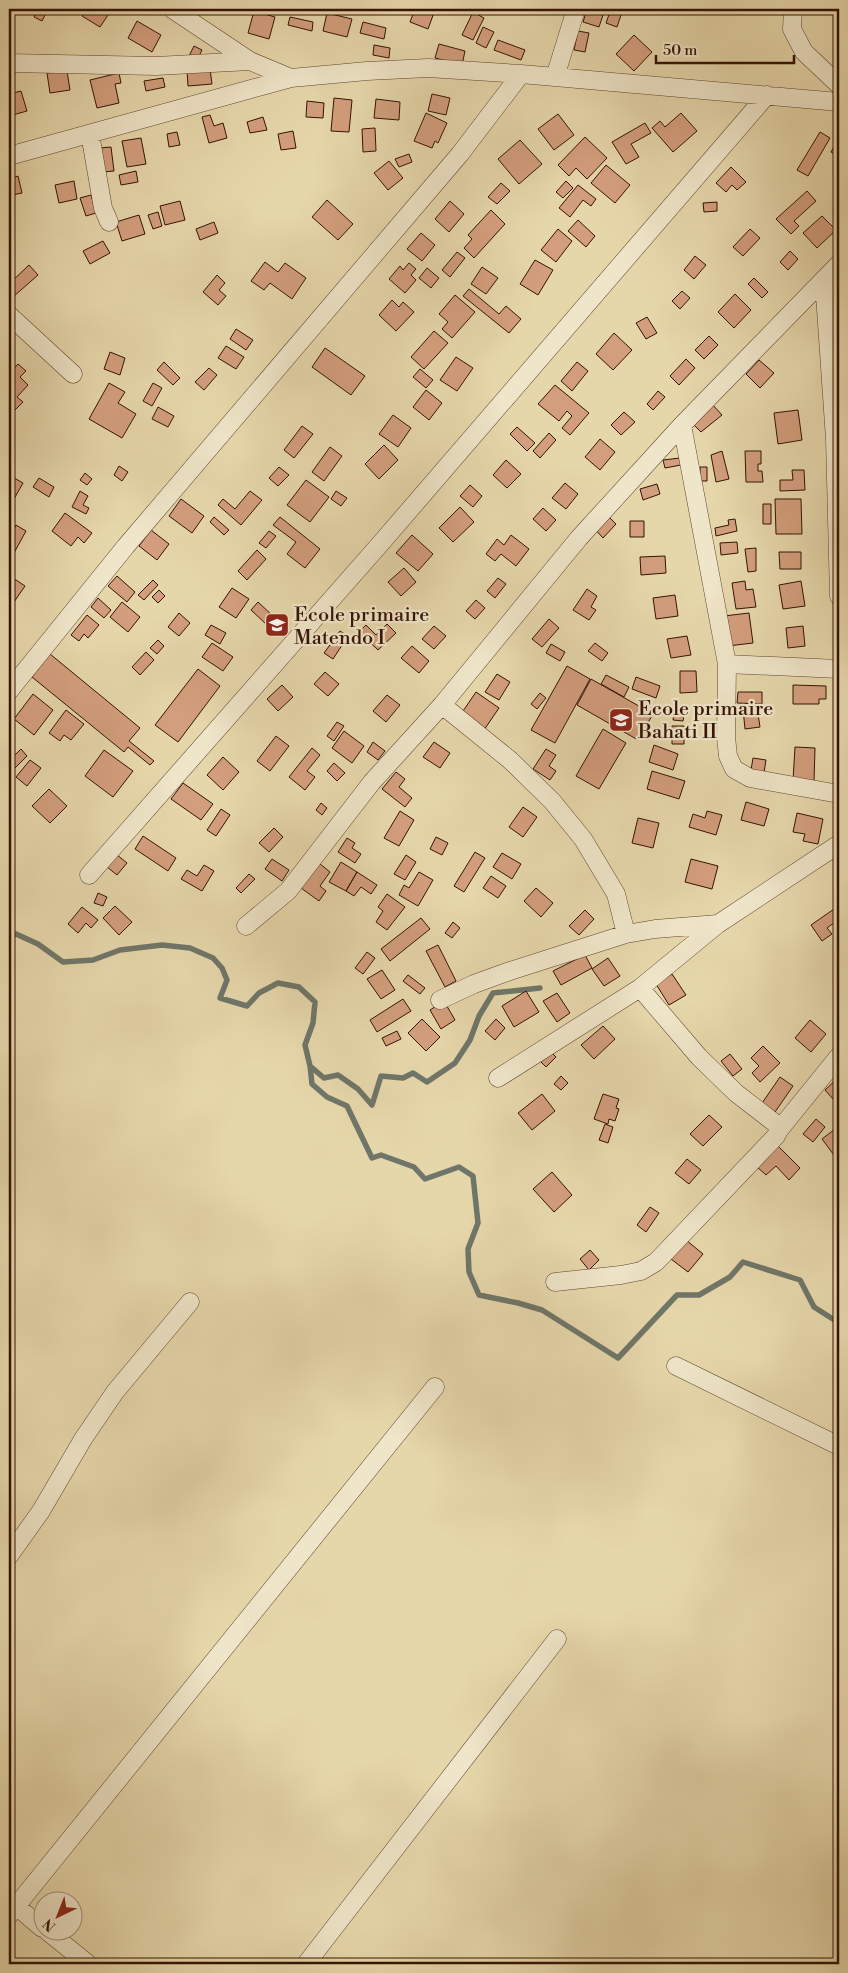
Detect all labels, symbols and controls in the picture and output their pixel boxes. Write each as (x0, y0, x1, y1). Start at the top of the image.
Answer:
scale bar (656, 32, 793, 64)
text: 50 m (663, 41, 697, 60)
place label: Ecole primaire Matendo I (294, 603, 429, 651)
school or university icon: Ecole primaire Matendo I (264, 612, 290, 638)
place label: Ecole primaire Bahati II (637, 697, 773, 745)
school or university icon: Ecole primaire Bahati II (608, 707, 634, 733)
north arrow (32, 1890, 82, 1940)
text: N (40, 1914, 60, 1935)

